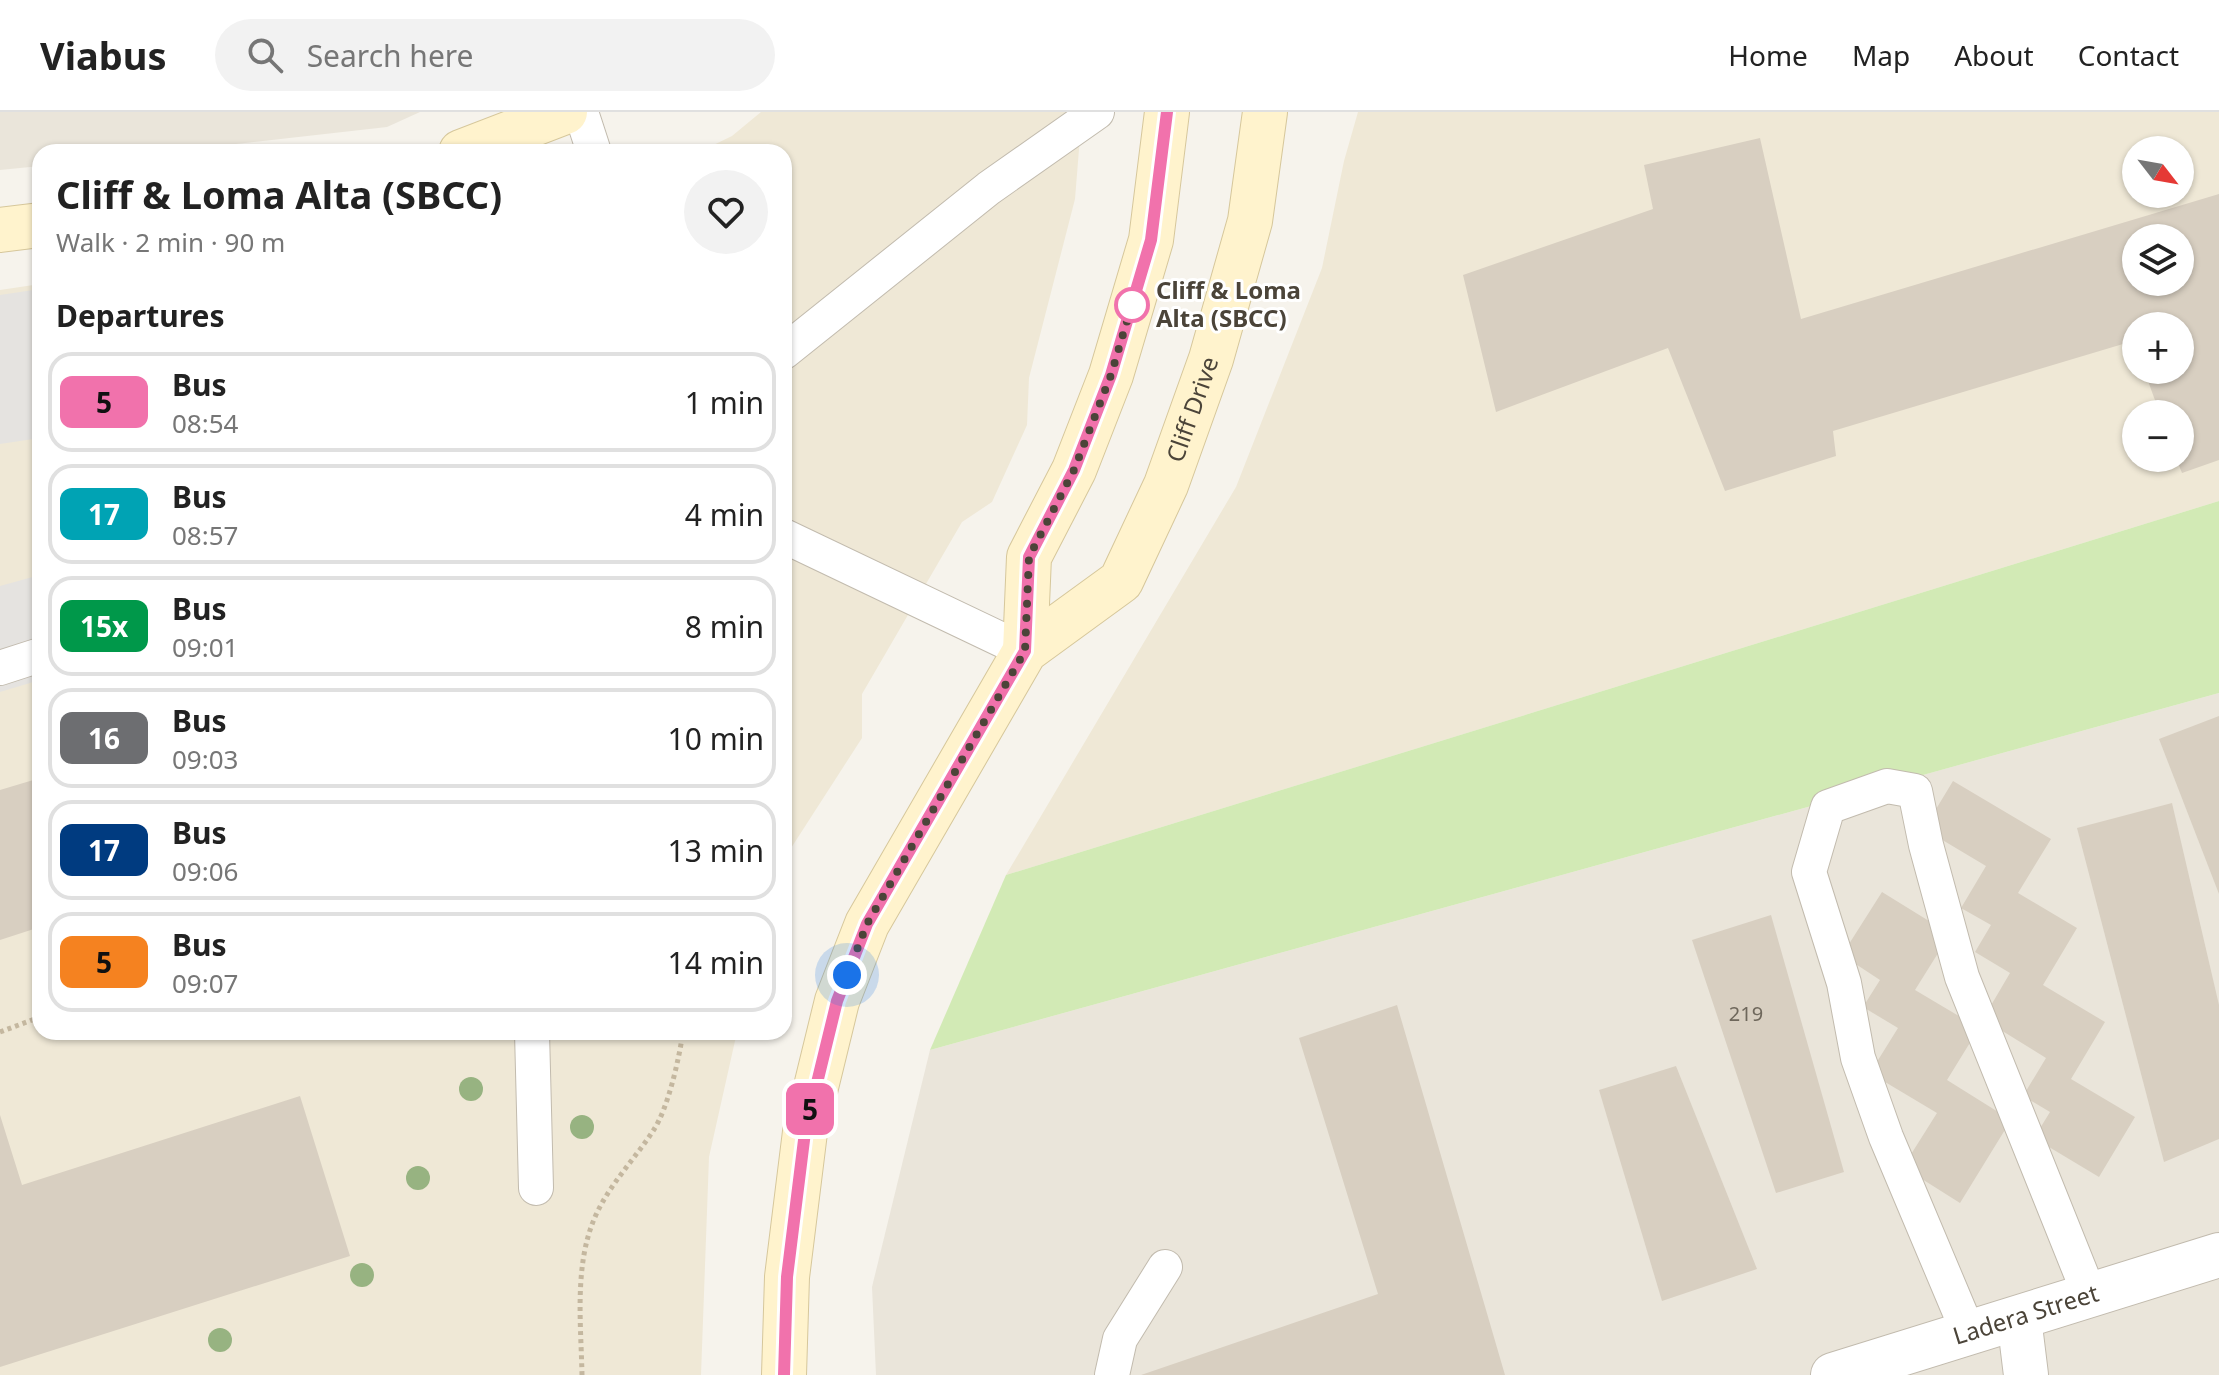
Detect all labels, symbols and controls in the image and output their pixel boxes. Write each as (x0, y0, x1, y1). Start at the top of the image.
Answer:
search box (215, 19, 775, 91)
text: Viabus (40, 29, 167, 81)
icon: search (243, 33, 287, 77)
text: Search here (307, 35, 474, 76)
text: Home (1728, 36, 1808, 74)
text: Map (1852, 36, 1910, 74)
text: About (1954, 36, 2034, 74)
text: Contact (2078, 36, 2179, 74)
north arrow (2122, 136, 2194, 208)
map controls (2122, 136, 2194, 472)
text: Cliff & Loma Alta (SBCC) (56, 168, 502, 220)
button: heart (684, 170, 768, 254)
text: Walk · 2 min · 90 m (56, 224, 285, 260)
button: layers (2122, 224, 2194, 296)
place label: Cliff & Loma Alta (SBCC) (1156, 273, 1301, 334)
marker: Cliff & Loma Alta (SBCC) (1115, 288, 1149, 322)
text: Departures (56, 295, 225, 336)
button: + (2122, 312, 2194, 384)
street label: Cliff Drive (1158, 352, 1226, 466)
text: Bus (172, 364, 227, 405)
text: 1 min (685, 382, 764, 423)
text: 5 (96, 383, 112, 421)
button: − (2122, 400, 2194, 472)
text: 08:54 (172, 405, 238, 441)
text: Bus (172, 476, 227, 517)
text: 4 min (685, 494, 764, 535)
text: 17 (88, 495, 120, 533)
text: 08:57 (172, 517, 238, 553)
text: Bus (172, 588, 227, 629)
text: 8 min (685, 606, 764, 647)
text: 15x (80, 607, 128, 645)
text: 09:01 (172, 629, 238, 665)
text: Bus (172, 700, 227, 741)
text: 10 min (668, 718, 764, 759)
text: 16 (88, 719, 120, 757)
text: 09:03 (172, 741, 238, 777)
text: Bus (172, 812, 227, 853)
text: 13 min (668, 830, 764, 871)
text: 17 (88, 831, 120, 869)
text: 09:06 (172, 853, 238, 889)
text: Bus (172, 924, 227, 965)
text: 14 min (668, 942, 764, 983)
text: 5 (96, 943, 112, 981)
your location (827, 955, 867, 995)
text: 09:07 (172, 965, 238, 1001)
house number: 219 (1729, 1000, 1763, 1027)
line badge: 5 (784, 1083, 836, 1135)
text: 5 (802, 1090, 818, 1128)
street label: Ladera Street (1949, 1275, 2103, 1352)

